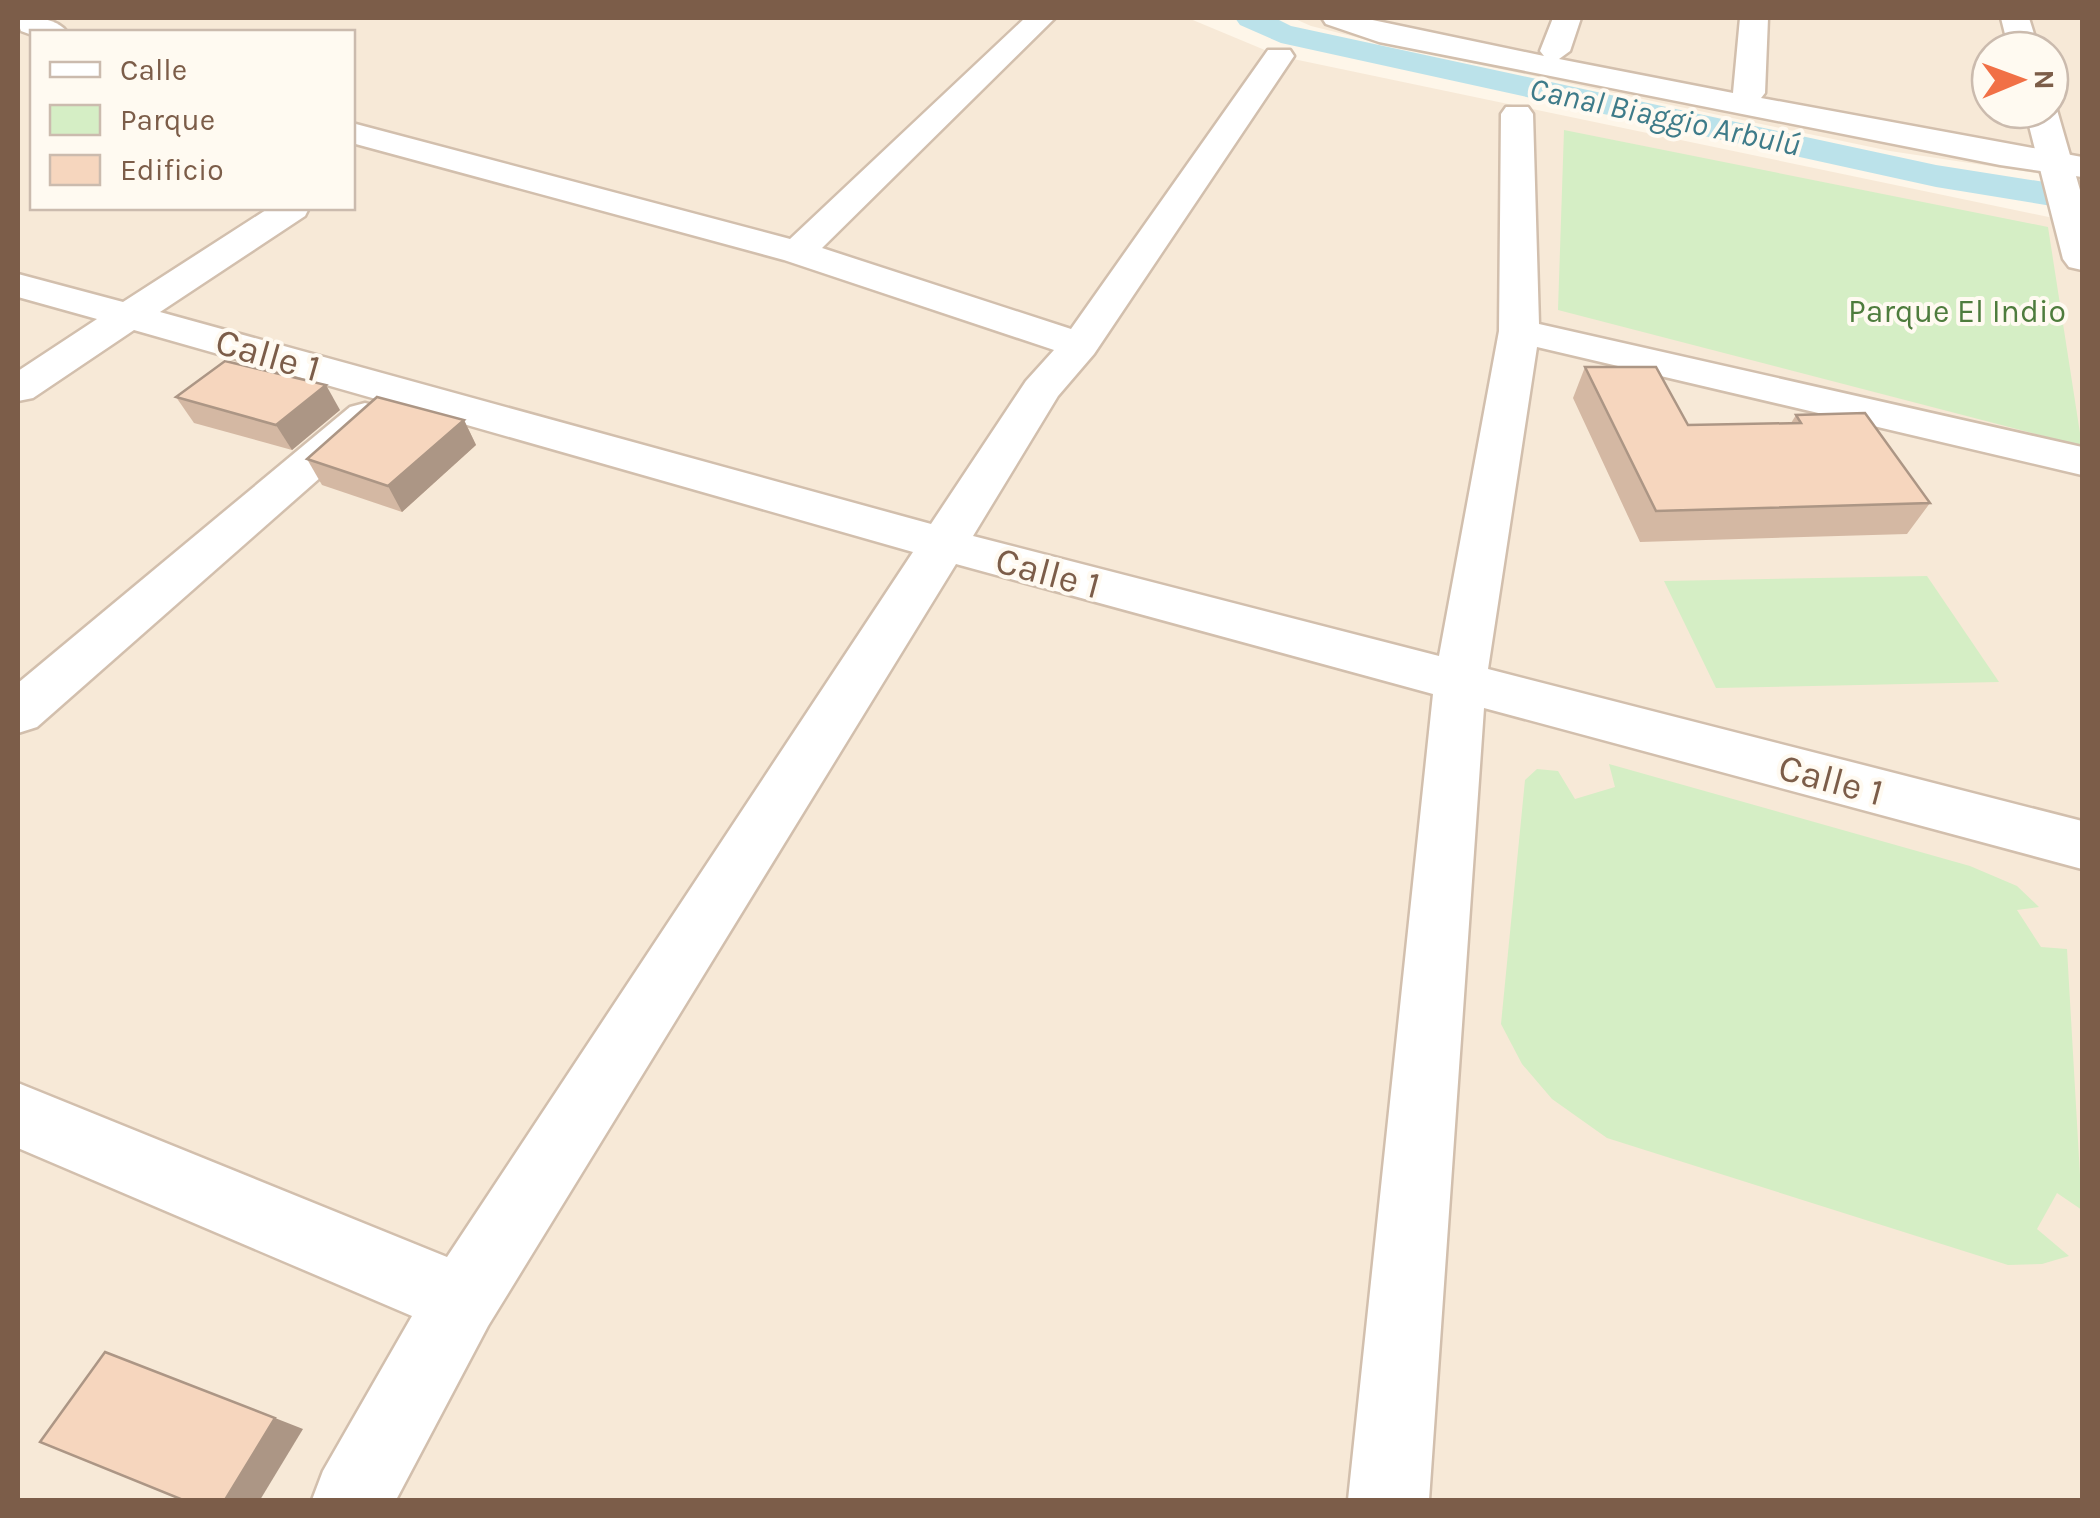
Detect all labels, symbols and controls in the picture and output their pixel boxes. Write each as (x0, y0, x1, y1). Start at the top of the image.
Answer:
legend (30, 30, 355, 210)
north arrow (1970, 30, 2070, 130)
text: Calle (120, 52, 187, 88)
text: N (2028, 69, 2061, 90)
water label: Canal Biaggio Arbulú (1526, 70, 1804, 164)
text: Parque (120, 102, 215, 138)
text: Edificio (120, 152, 224, 188)
park label: Parque El Indio (1848, 293, 2066, 330)
street label: Calle 1 (211, 319, 325, 391)
street label: Calle 1 (991, 537, 1105, 609)
street label: Calle 1 (1774, 744, 1888, 816)

